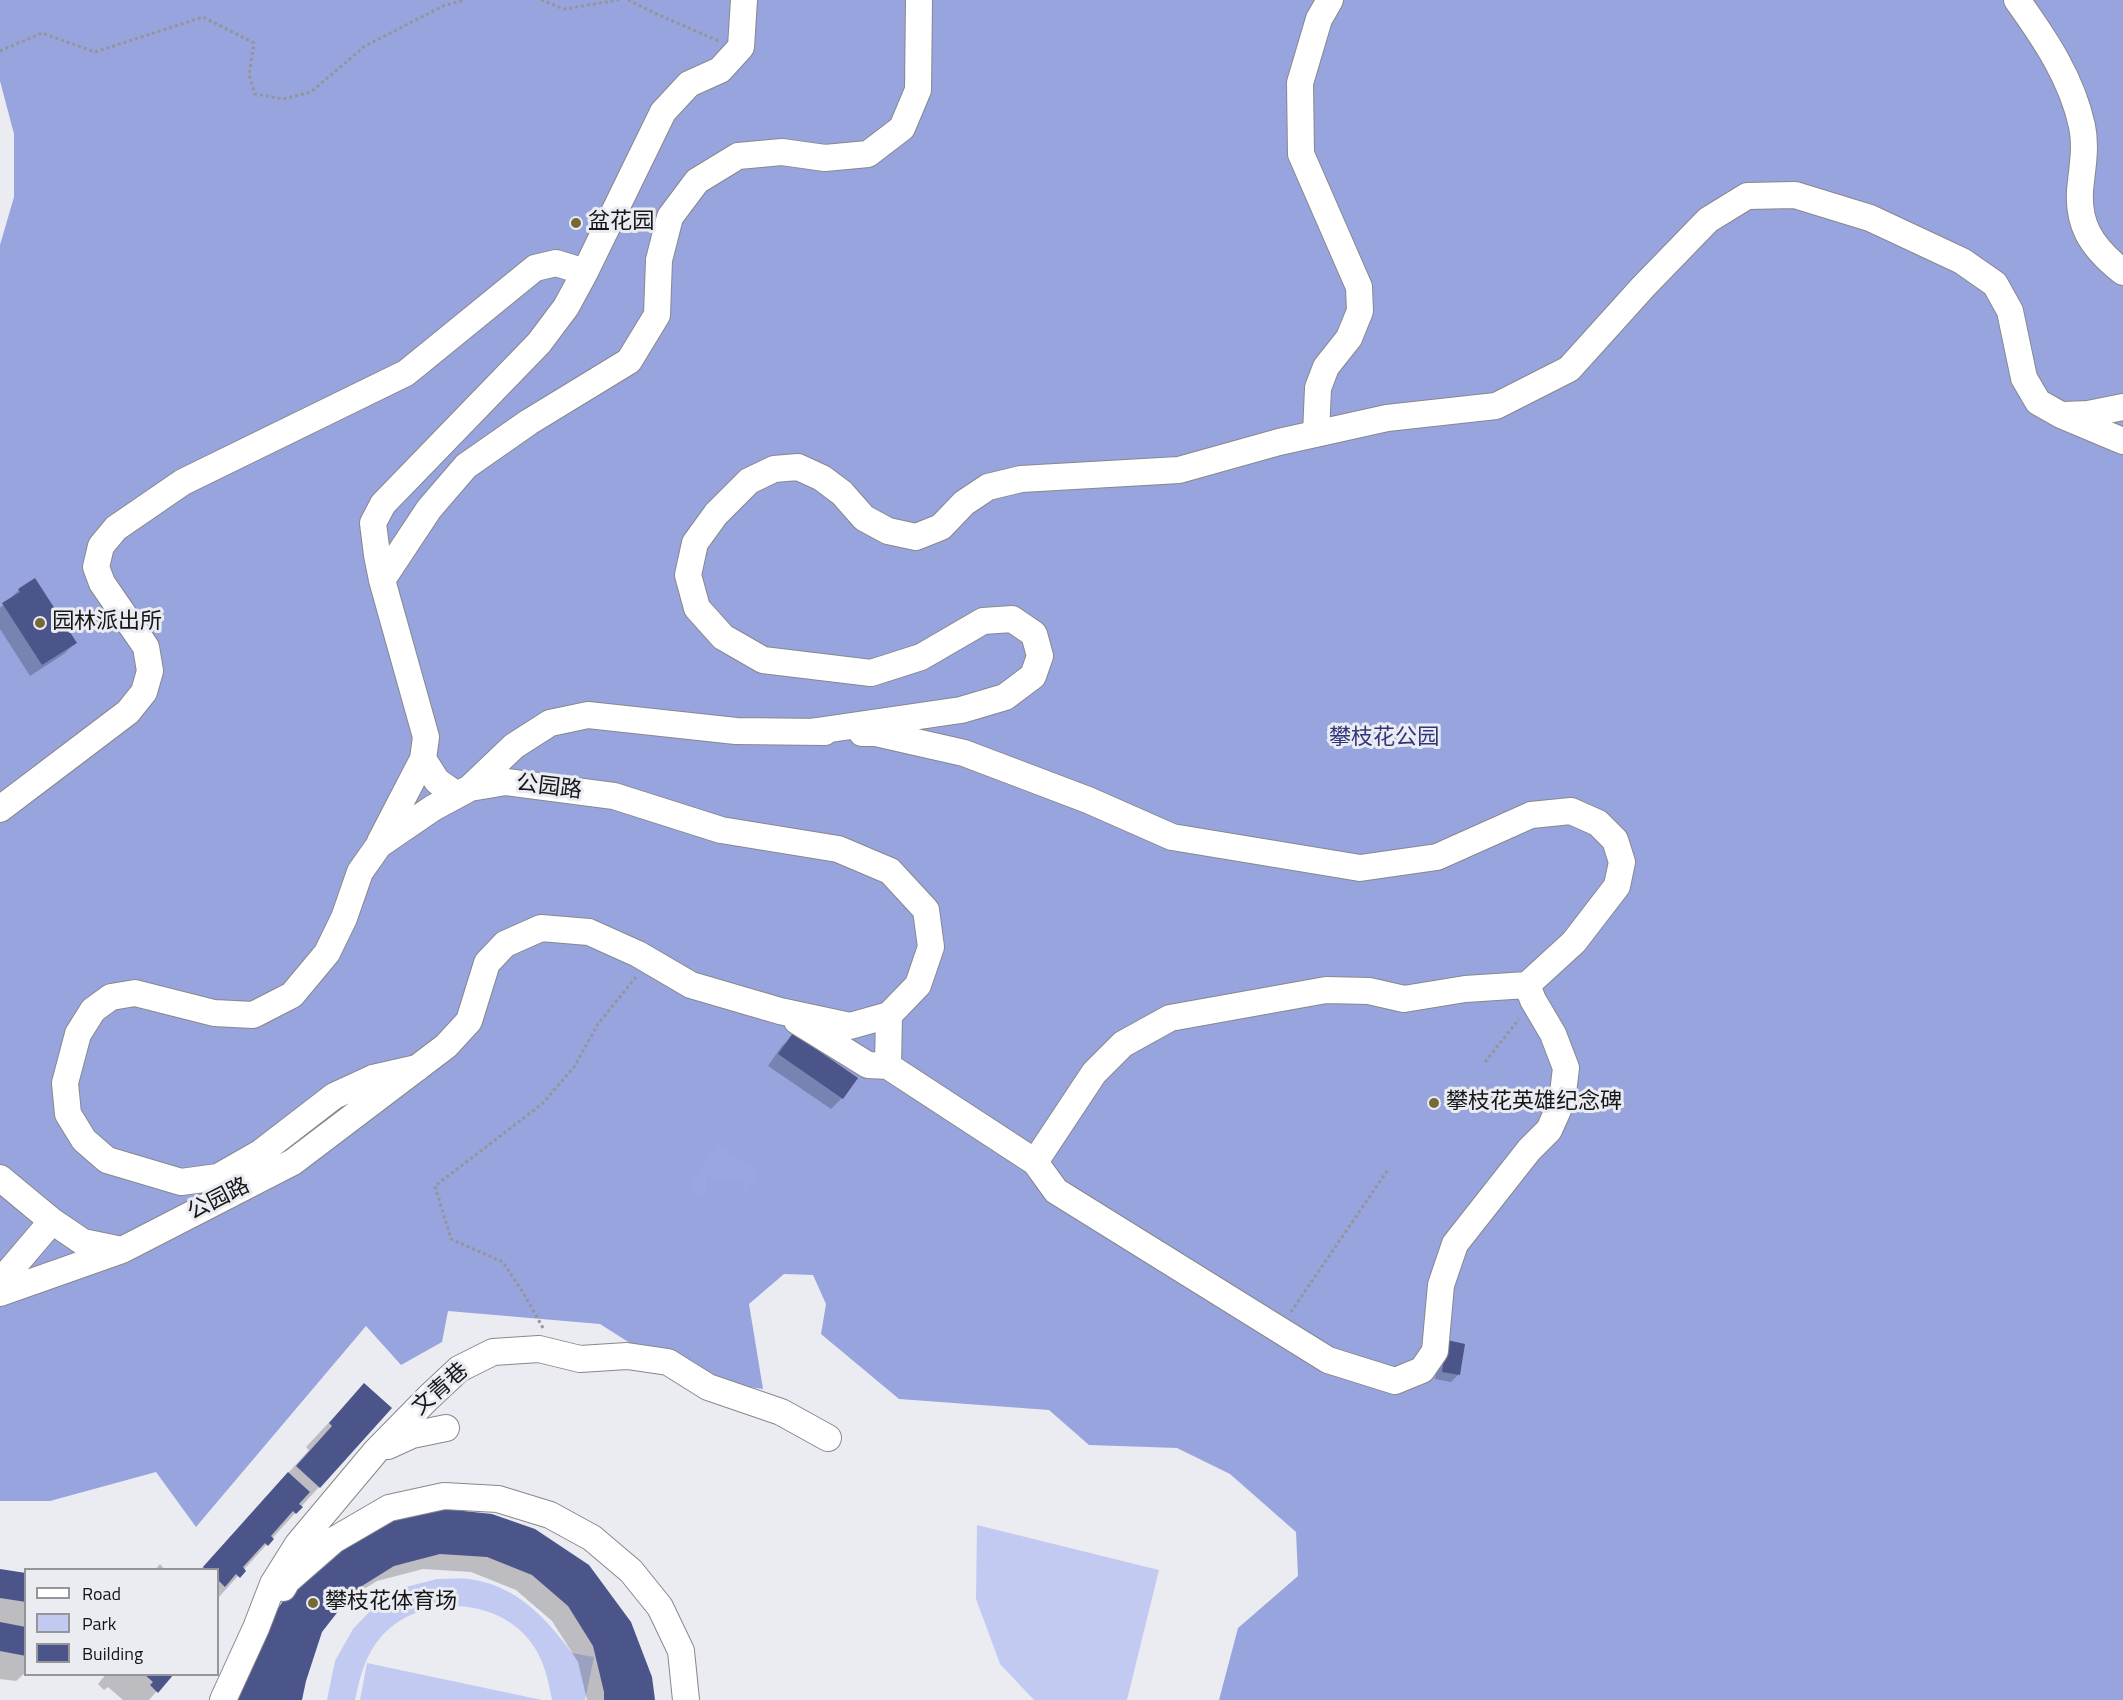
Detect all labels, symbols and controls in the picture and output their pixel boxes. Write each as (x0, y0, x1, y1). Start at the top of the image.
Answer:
place label: 盆花园 (588, 210, 654, 236)
marker: 盆花园 (569, 216, 583, 230)
place label: 园林派出所 (52, 610, 162, 636)
marker: 园林派出所 (33, 616, 47, 630)
park label: 攀枝花公园 (1329, 726, 1439, 752)
street label: 公园路 (515, 771, 583, 805)
place label: 攀枝花英雄纪念碑 (1446, 1090, 1622, 1116)
marker: 攀枝花英雄纪念碑 (1427, 1096, 1441, 1110)
street label: 公园路 (184, 1173, 254, 1227)
street label: 文青巷 (407, 1358, 475, 1422)
legend (24, 1568, 219, 1676)
text: Road (82, 1580, 121, 1607)
place label: 攀枝花体育场 (325, 1590, 457, 1616)
marker: 攀枝花体育场 (306, 1596, 320, 1610)
text: Park (82, 1610, 116, 1637)
text: Building (82, 1640, 143, 1667)

